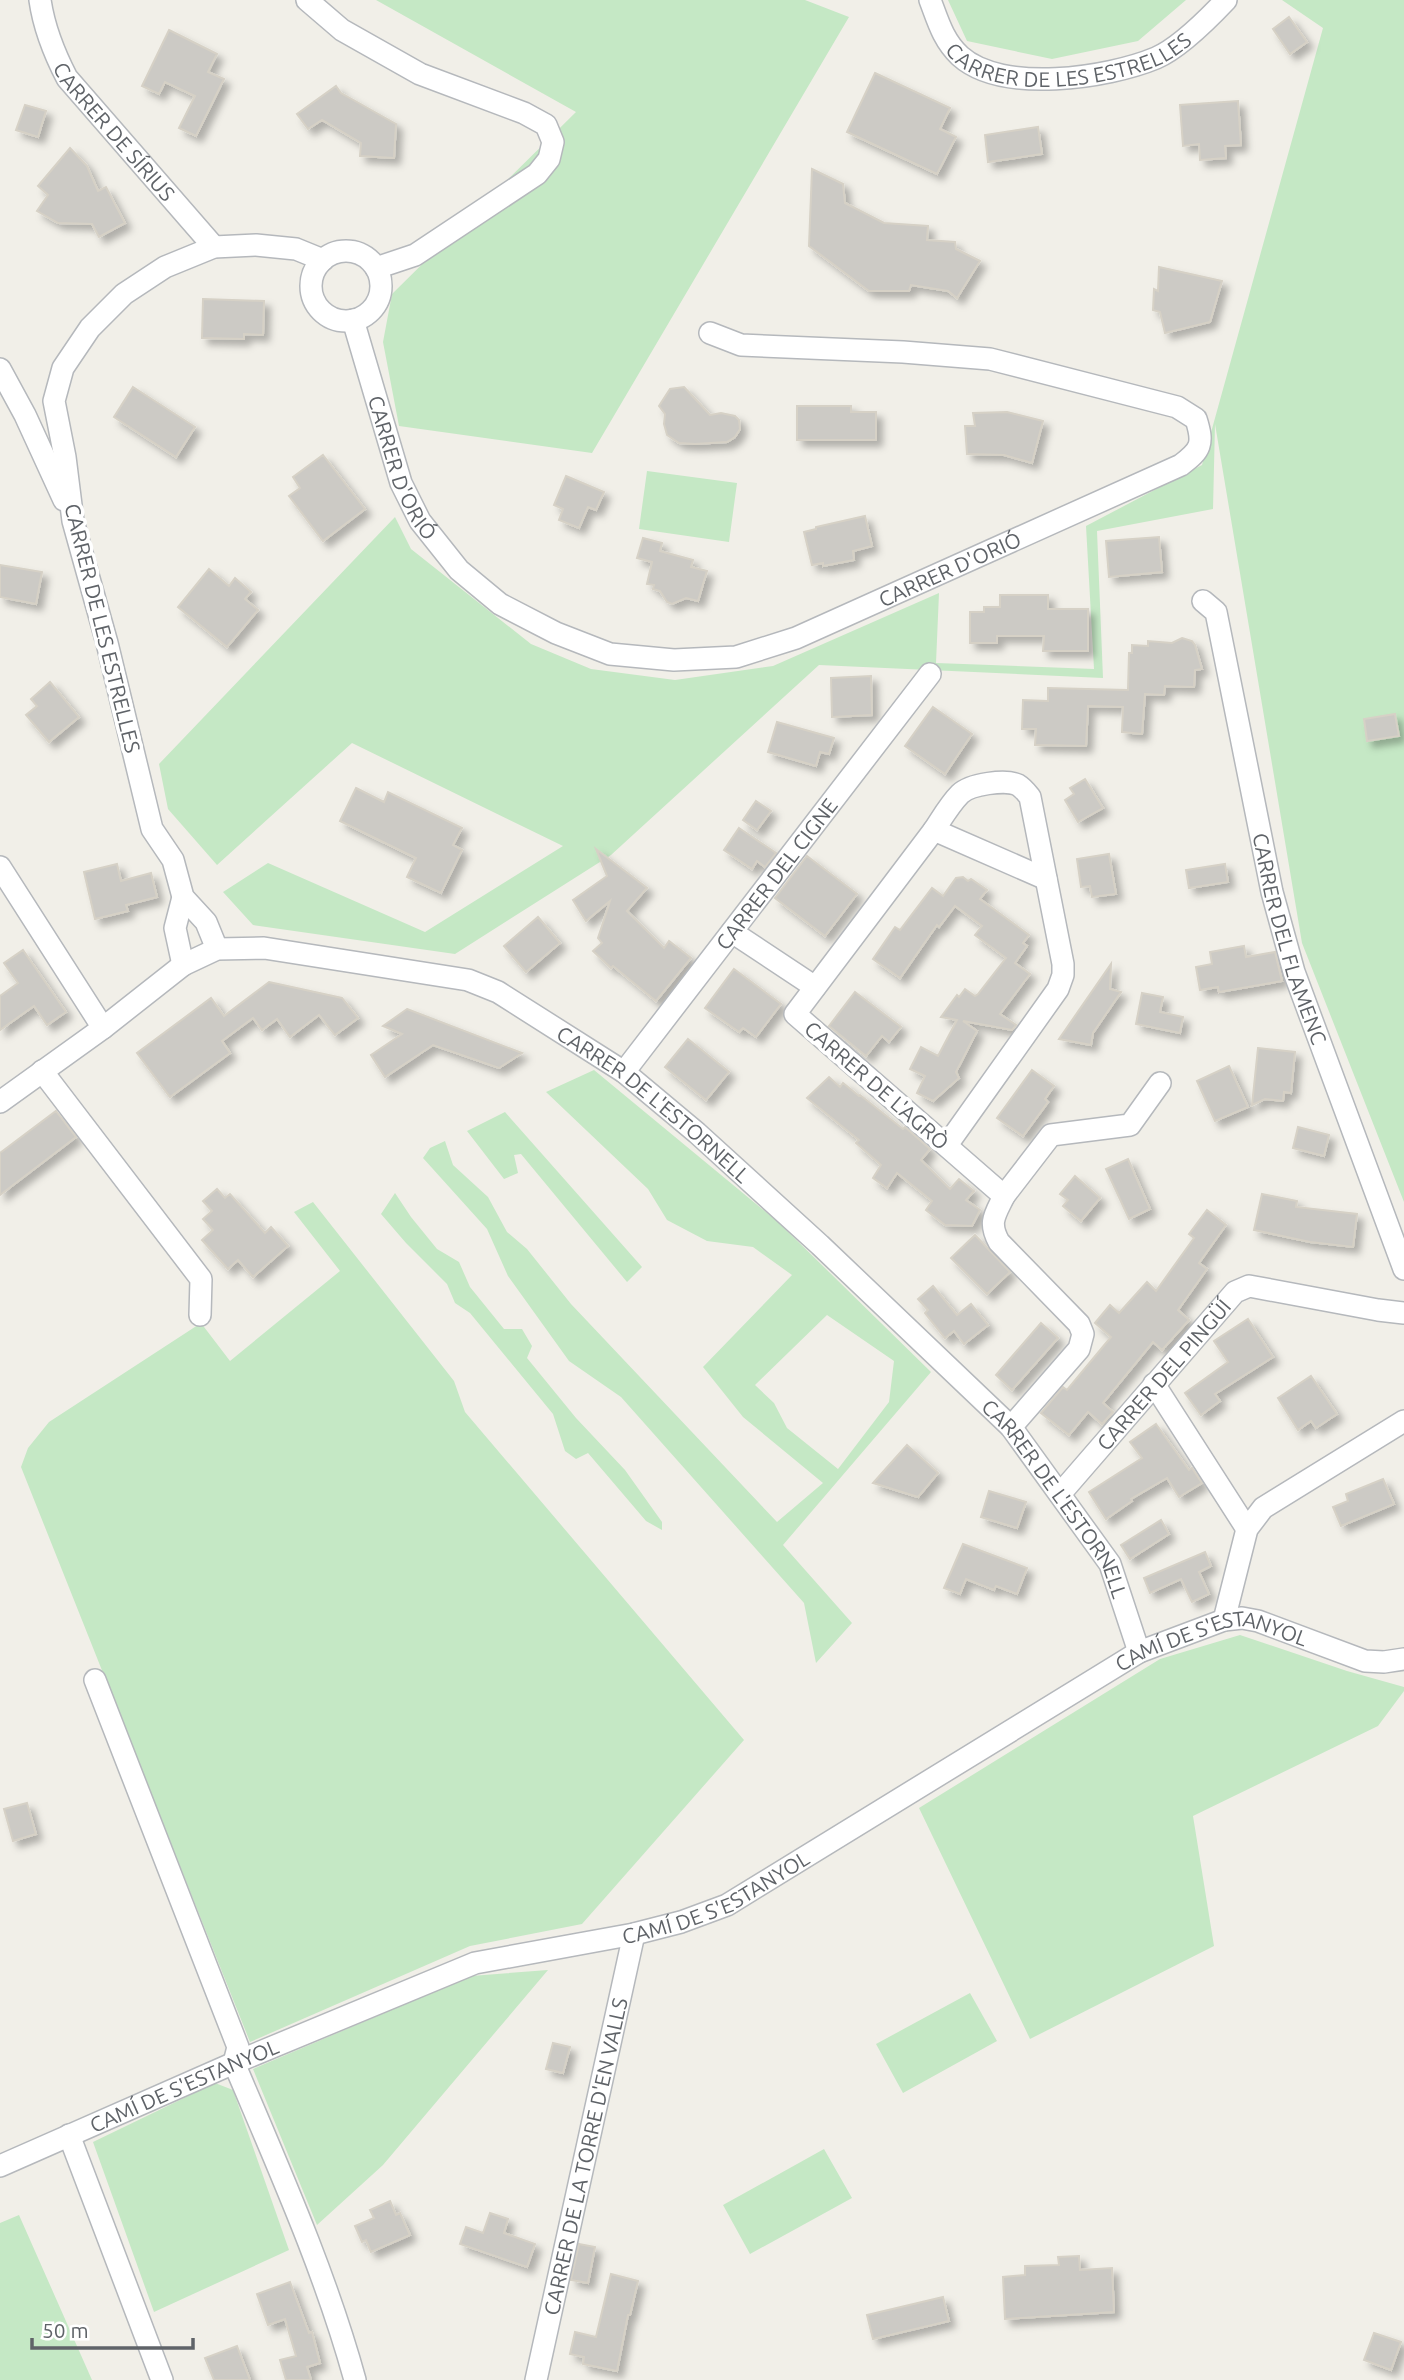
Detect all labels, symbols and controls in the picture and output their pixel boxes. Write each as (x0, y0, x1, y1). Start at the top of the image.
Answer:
street label: CARRER DE LES ESTRELLES (943, 17, 1199, 51)
text: CARRER DE LES ESTRELLES (941, 27, 1195, 91)
street label: CARRER DE SÍRIUS (49, 58, 180, 205)
street label: CARRER D'ORIÓ (364, 393, 442, 544)
street label: CARRER DE LES ESTRELLES (60, 501, 146, 755)
street label: CARRER D'ORIÓ (875, 527, 1024, 611)
street label: CARRER DEL CIGNE (711, 794, 842, 954)
street label: CARRER DEL FLAMENC (1248, 831, 1332, 1047)
street label: CARRER DE L'AGRÒ (800, 1016, 954, 1154)
street label: CARRER DE L'ESTORNELL (553, 1021, 755, 1187)
street label: CARRER DEL PINGÜÍ (1092, 1294, 1236, 1455)
street label: CARRER DE L'ESTORNELL (977, 1394, 1132, 1601)
street label: CAMÍ DE S'ESTANYOL (1111, 1606, 1311, 1676)
street label: CAMÍ DE S'ESTANYOL (620, 1845, 814, 1948)
street label: CARRER DE LA TORRE D'EN VALLS (539, 1995, 632, 2317)
street label: CAMÍ DE S'ESTANYOL (86, 2034, 282, 2137)
scale bar (32, 2306, 192, 2350)
text: 50 m (42, 2318, 89, 2342)

